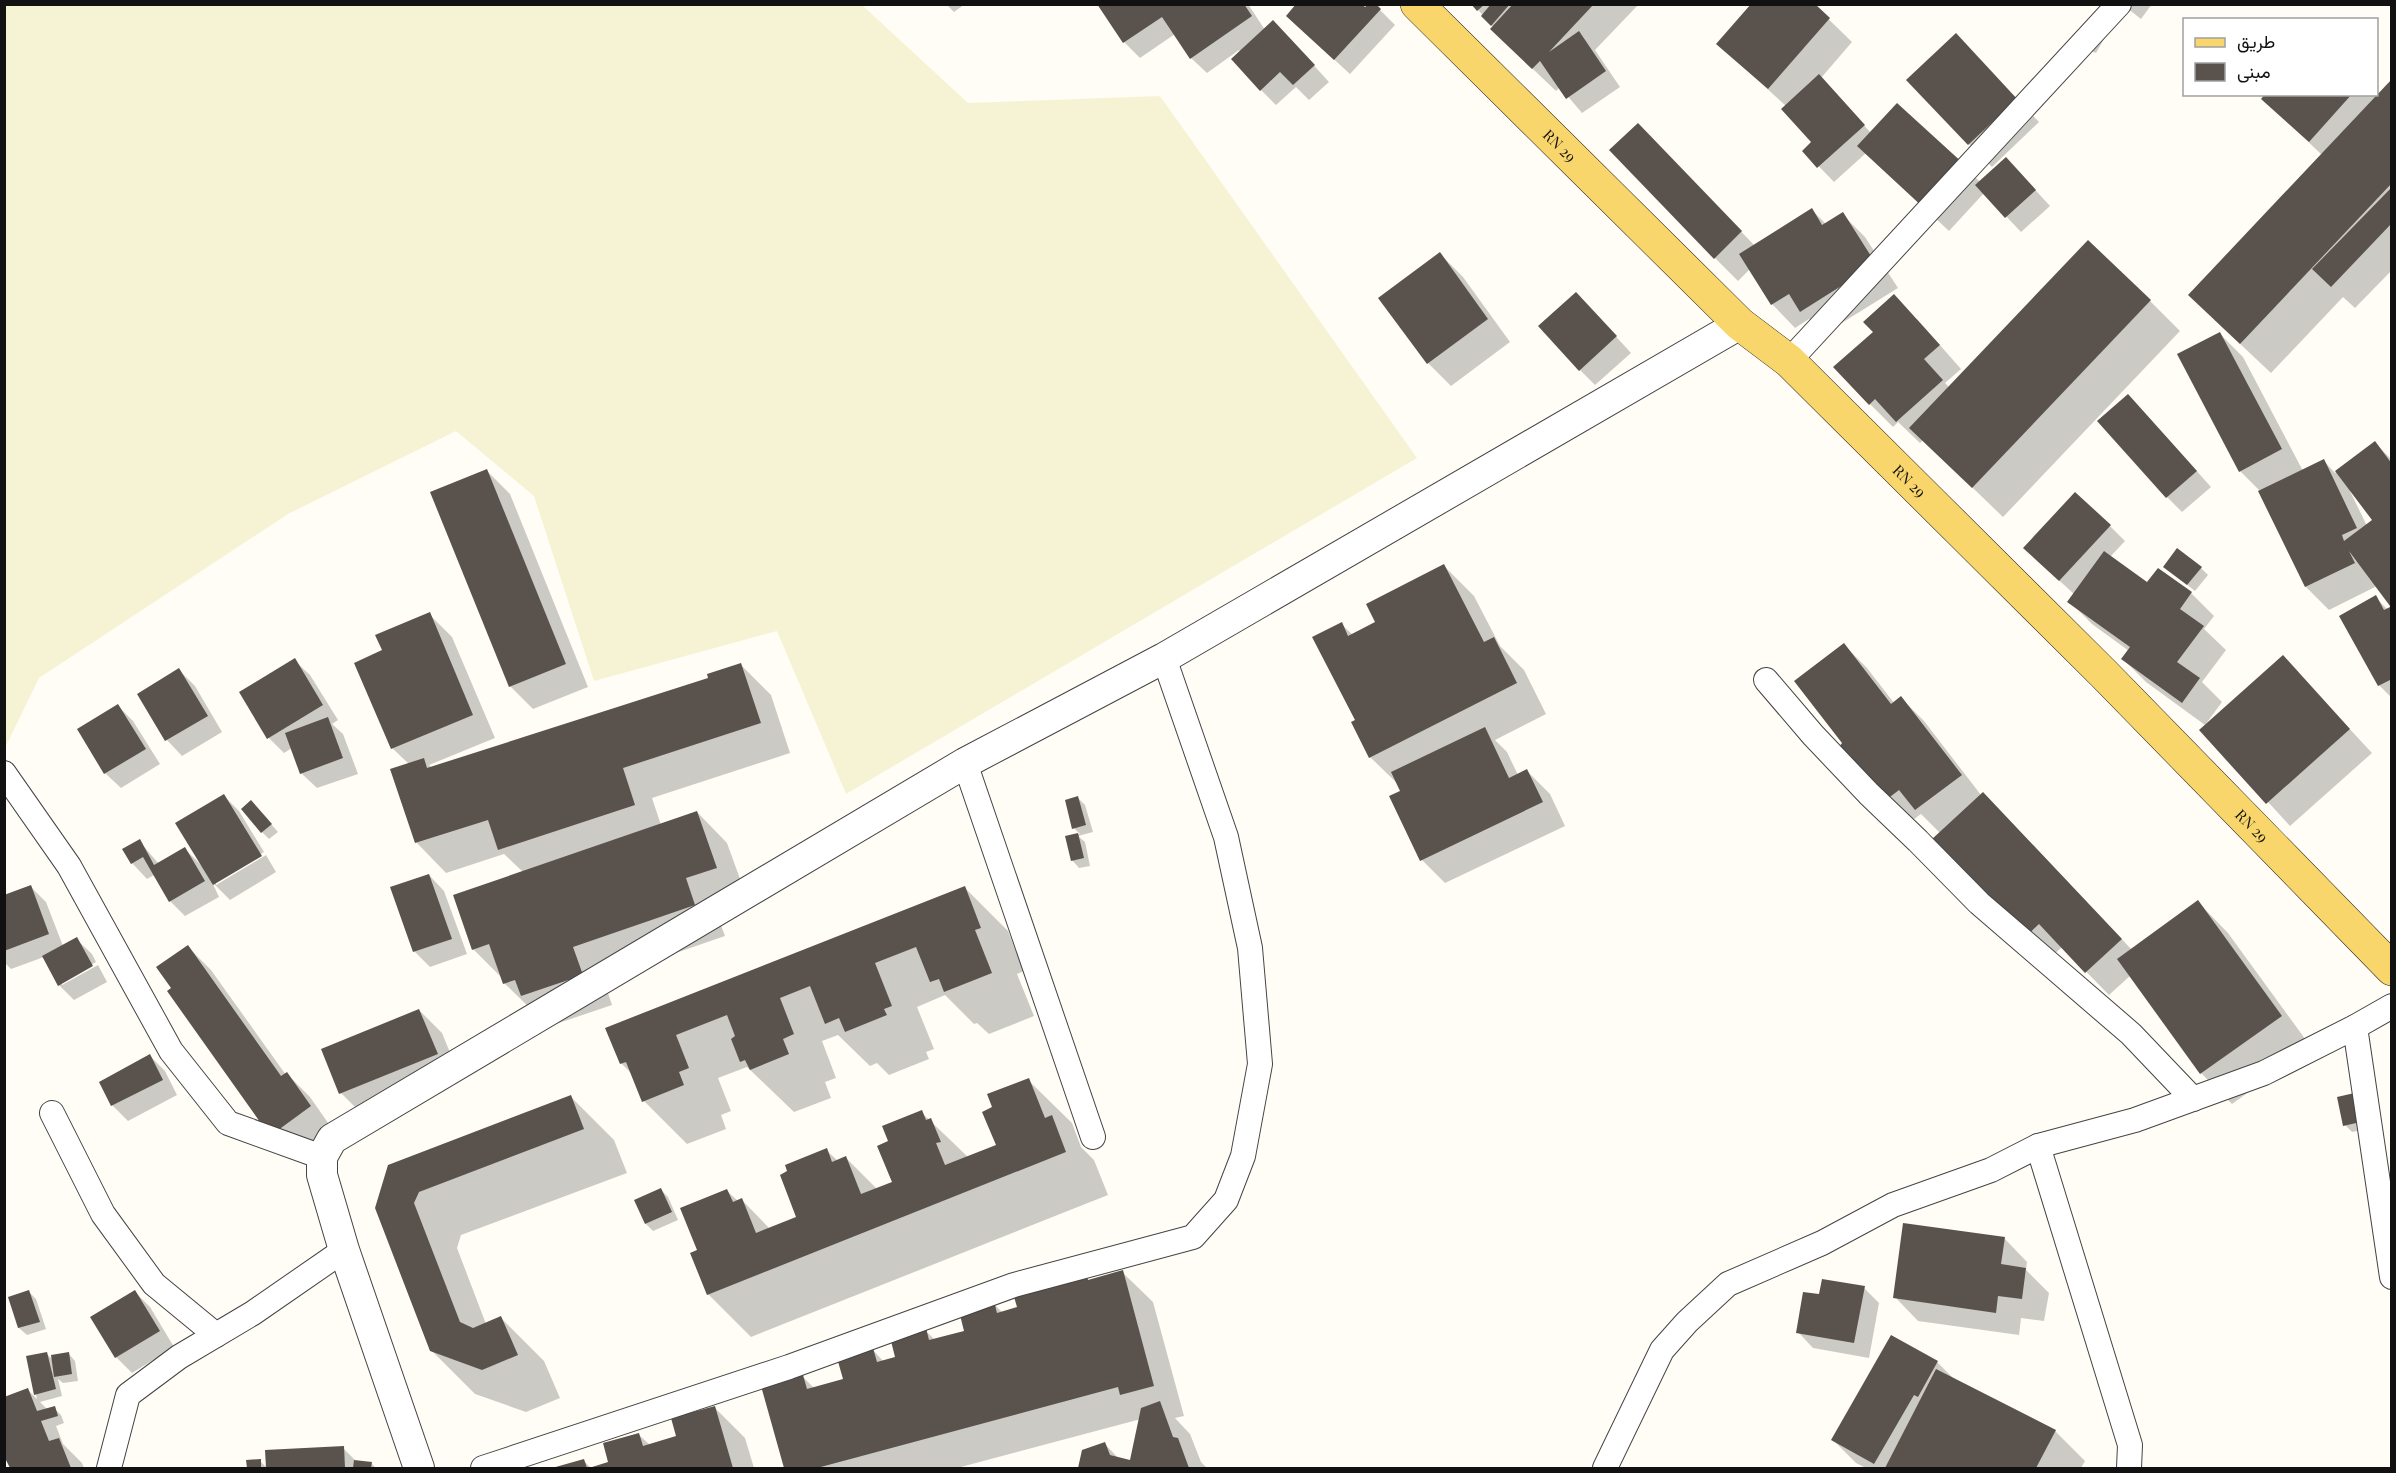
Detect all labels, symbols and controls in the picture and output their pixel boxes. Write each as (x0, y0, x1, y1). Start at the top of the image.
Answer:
legend (2183, 18, 2378, 96)
text: طريق (2237, 29, 2275, 53)
text: مبنى (2237, 59, 2271, 83)
street label: RN 29 (1539, 125, 1581, 166)
street label: RN 29 (1889, 460, 1930, 502)
street label: RN 29 (2231, 805, 2273, 847)

